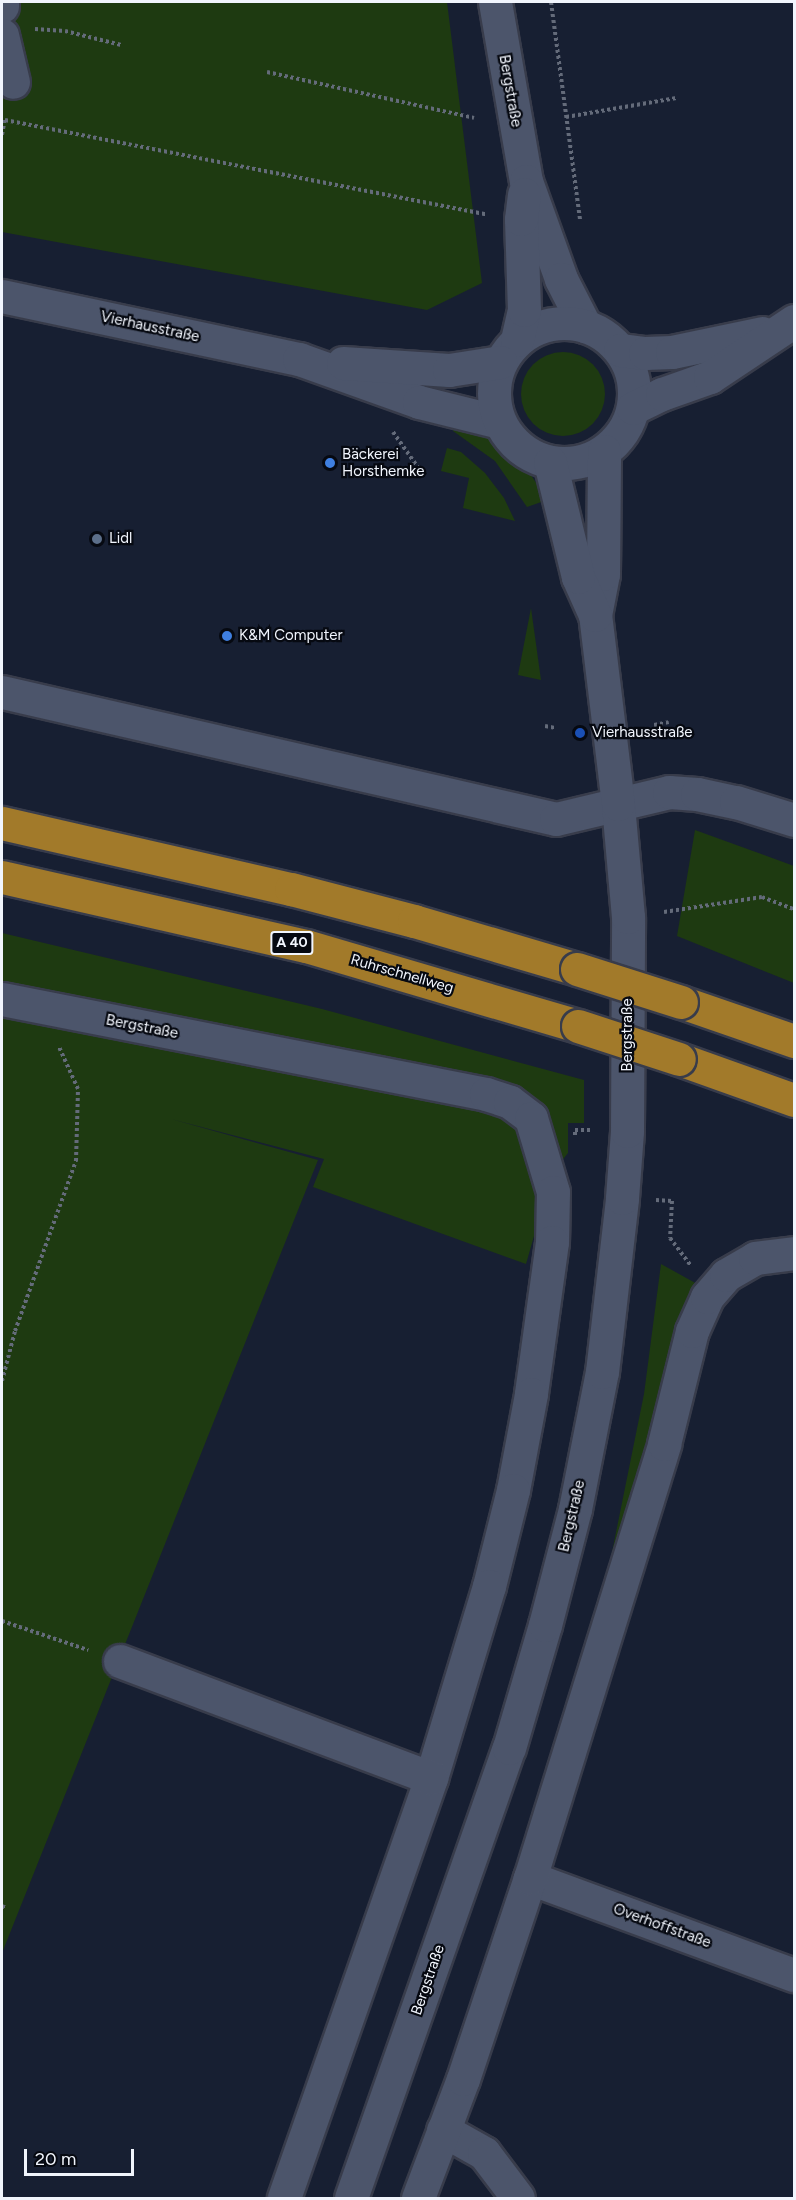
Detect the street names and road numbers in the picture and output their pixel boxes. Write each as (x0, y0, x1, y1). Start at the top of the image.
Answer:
street label: Bergstraße (495, 53, 525, 129)
street label: Vierhausstraße (99, 308, 201, 346)
road number: A 40 (270, 932, 314, 954)
street label: Ruhrschnellweg (348, 951, 456, 997)
street label: Bergstraße (619, 998, 637, 1072)
street label: Bergstraße (104, 1011, 180, 1043)
street label: Bergstraße (555, 1478, 589, 1554)
street label: Overhoffstraße (611, 1900, 713, 1952)
street label: Bergstraße (408, 1942, 448, 2018)

